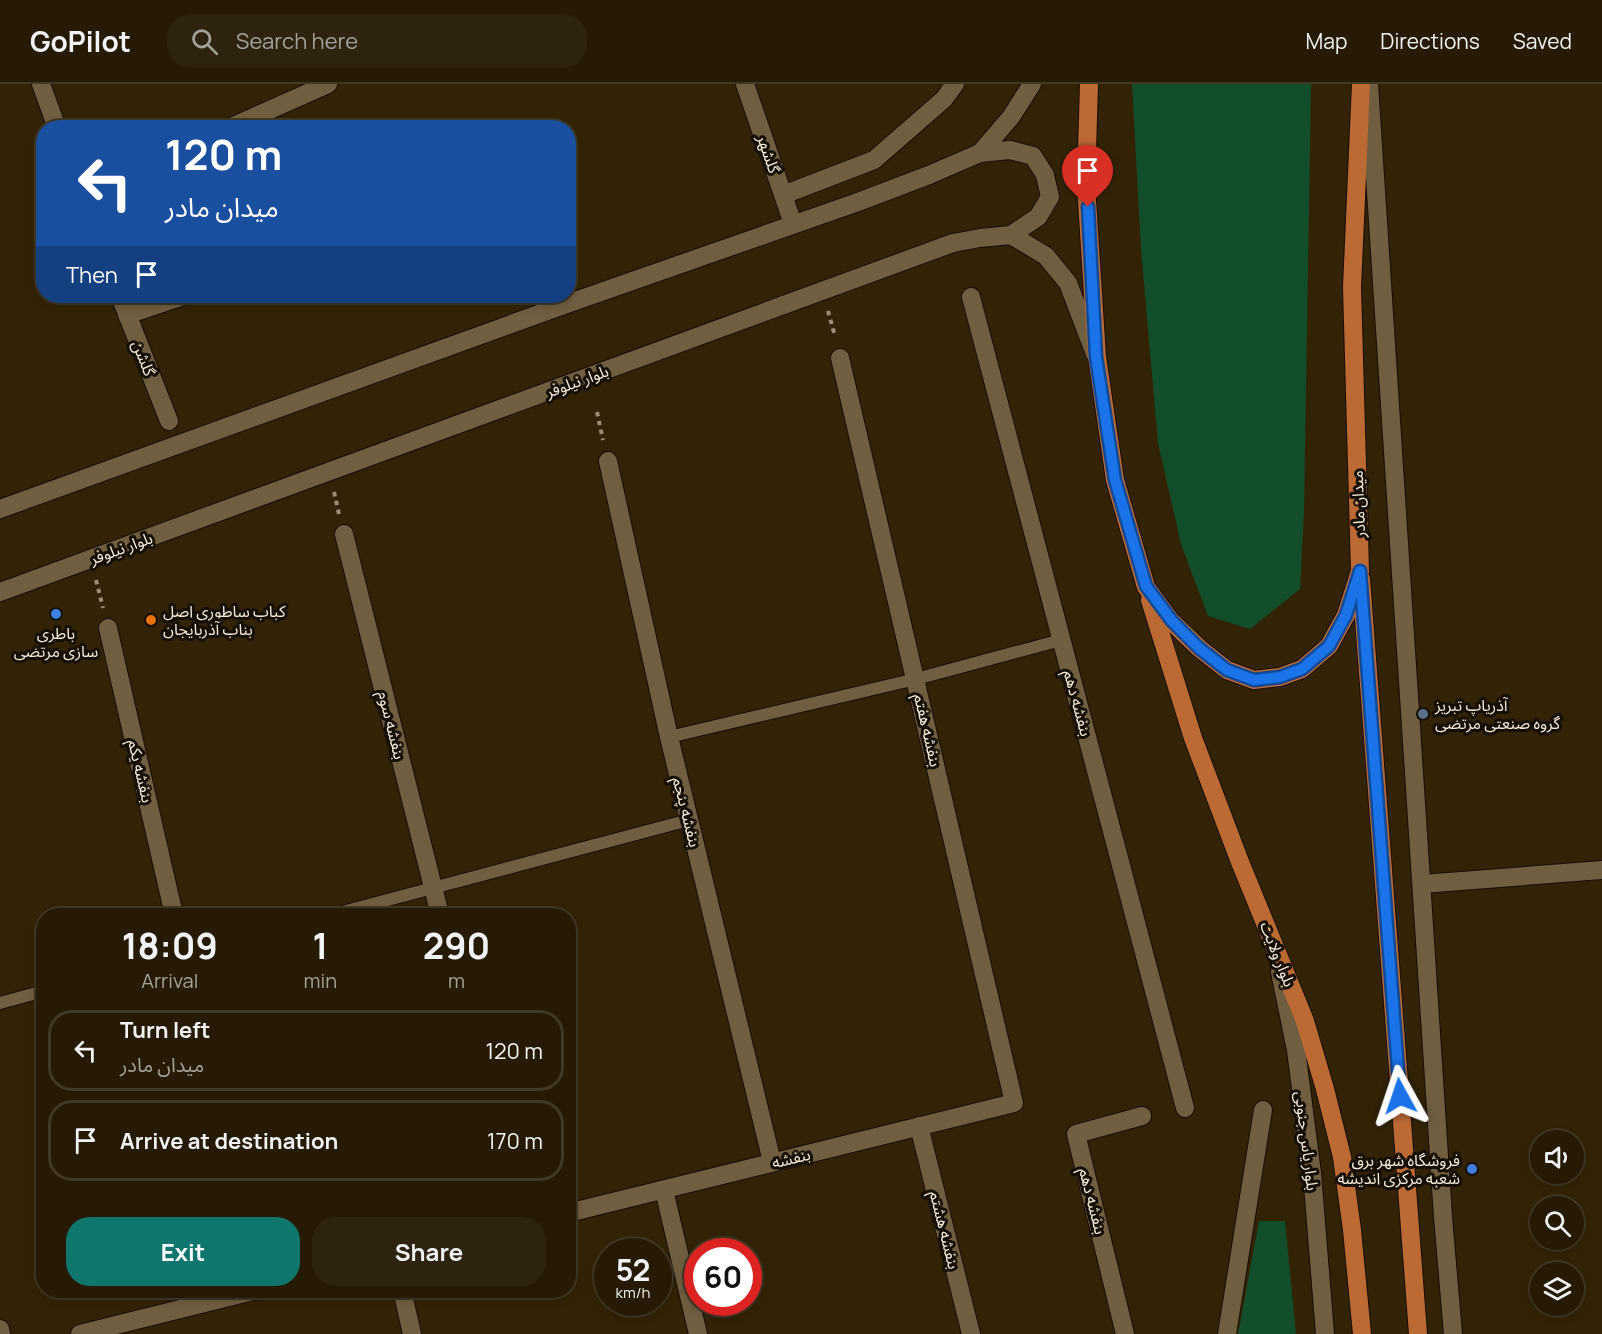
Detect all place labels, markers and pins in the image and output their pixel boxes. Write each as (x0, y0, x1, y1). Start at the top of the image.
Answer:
pin (1062, 145, 1113, 207)
place label: کباب ساطوری اصل بناب آذربایجان (163, 600, 286, 640)
marker: باطری سازی مرتضی (49, 607, 63, 621)
marker: کباب ساطوری اصل بناب آذربایجان (144, 613, 158, 627)
place label: باطری سازی مرتضی (14, 622, 98, 662)
place label: آذریاپ تبریز گروه صنعتی مرتضی (1434, 694, 1560, 734)
marker: آذریاپ تبریز گروه صنعتی مرتضی (1416, 707, 1430, 721)
place label: فروشگاه شهر برق شعبه مرکزی اندیشه (1337, 1149, 1460, 1189)
marker: فروشگاه شهر برق شعبه مرکزی اندیشه (1465, 1162, 1479, 1176)

